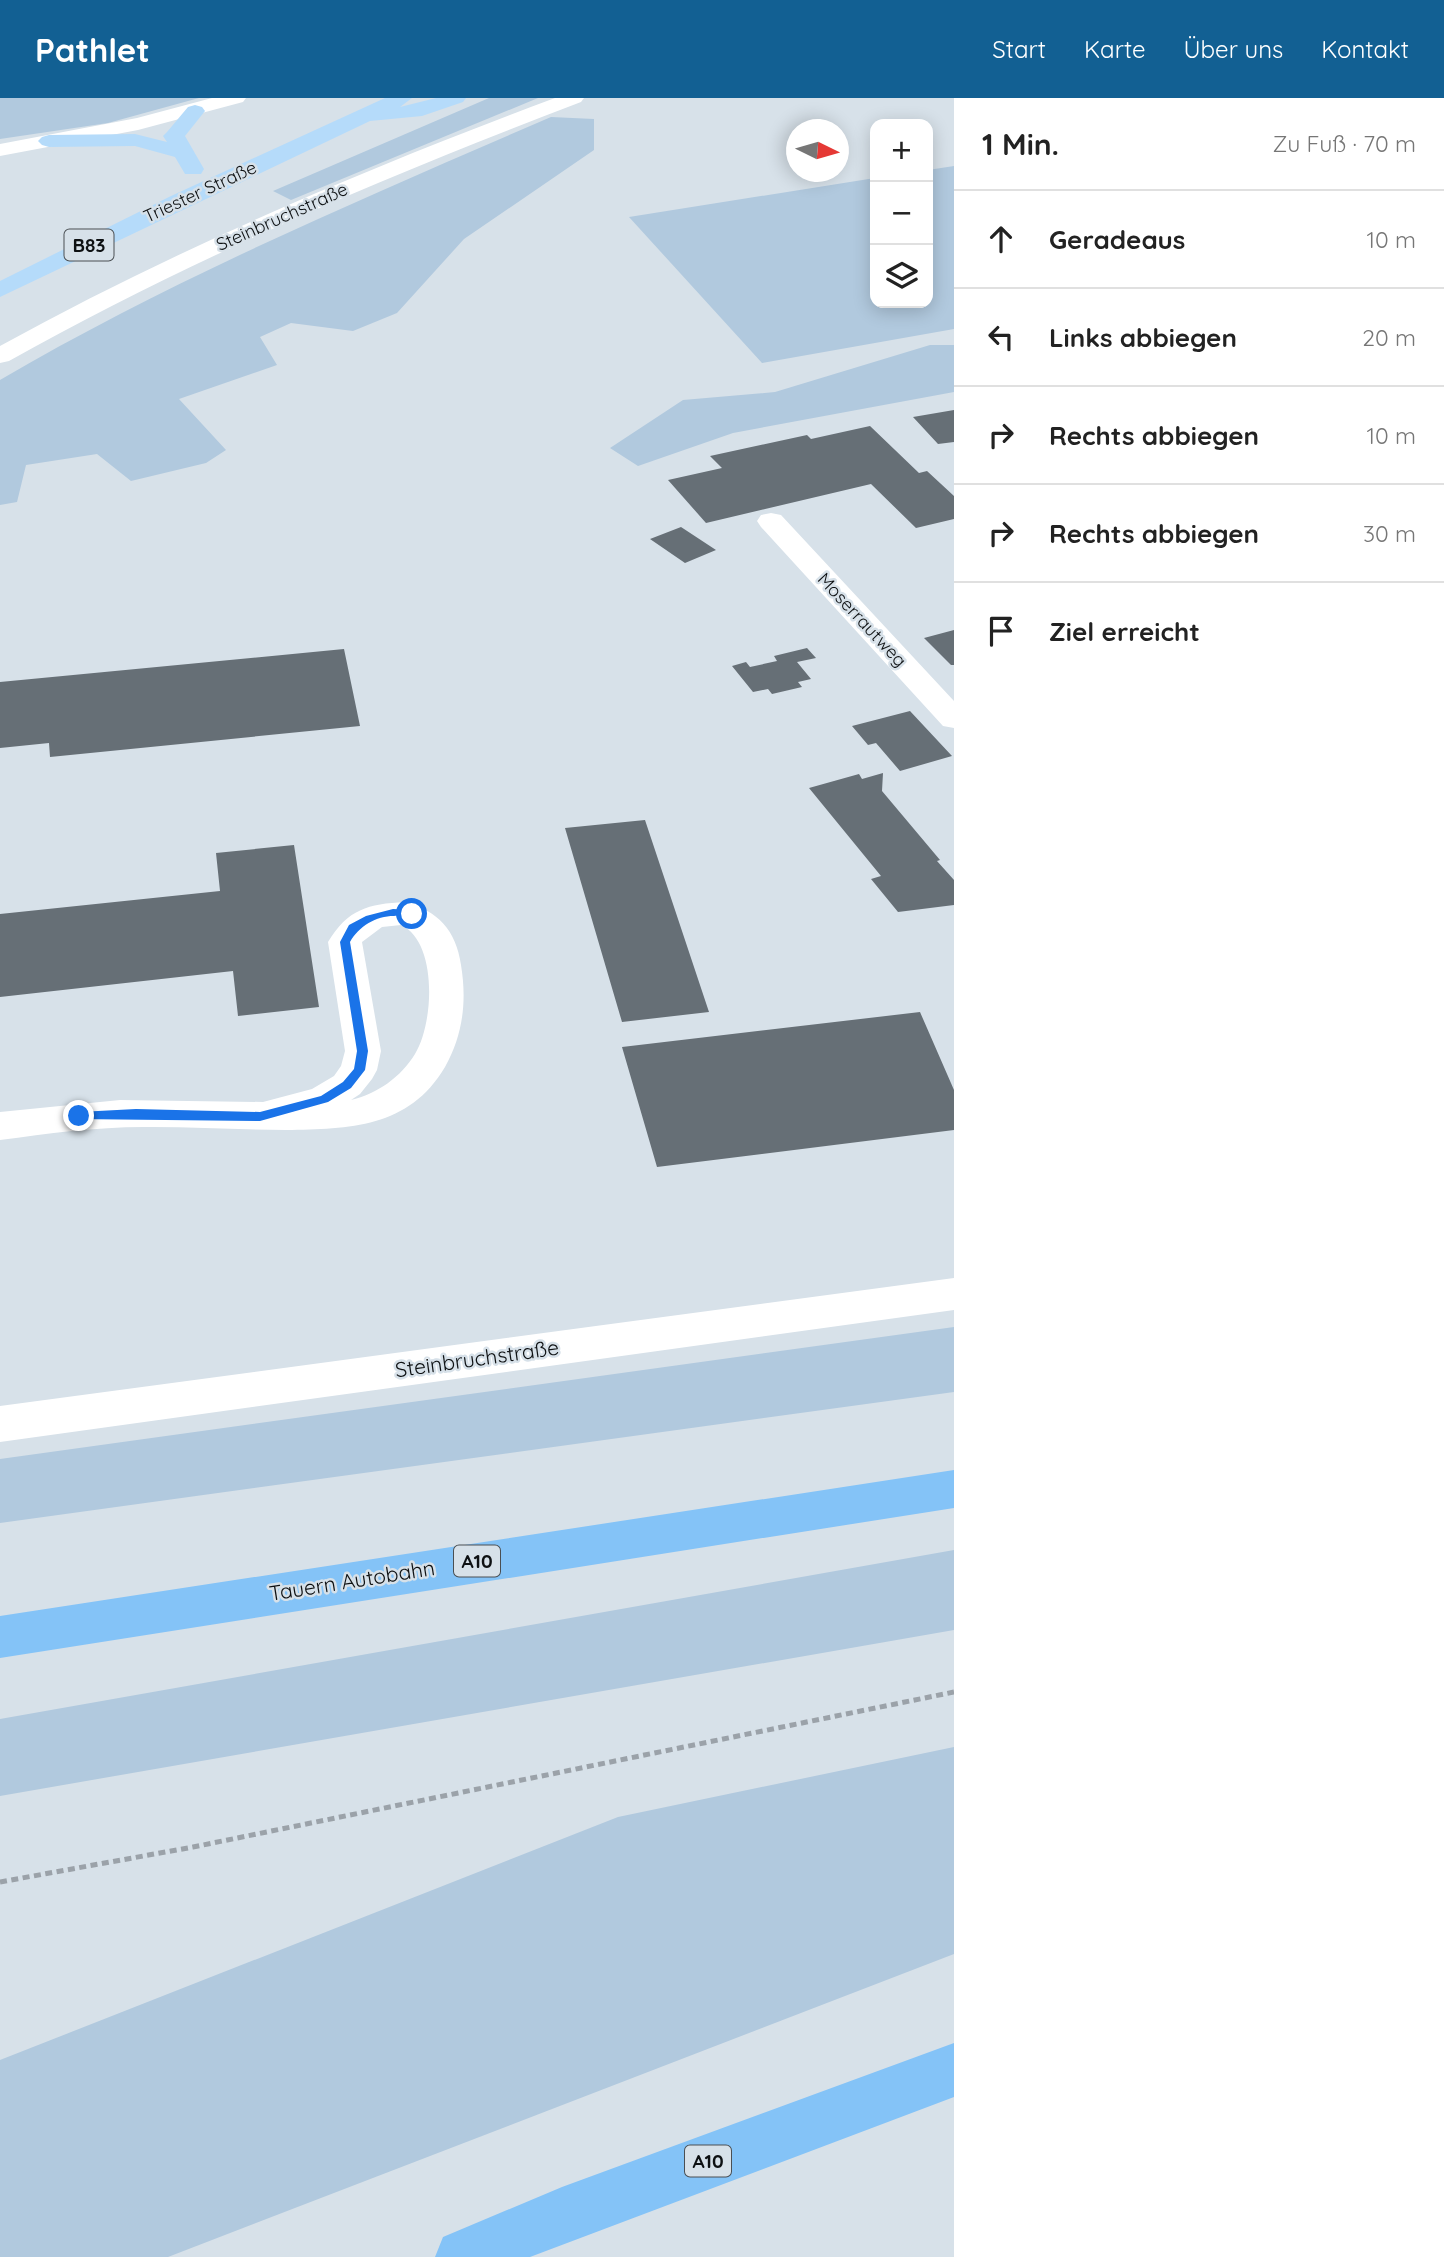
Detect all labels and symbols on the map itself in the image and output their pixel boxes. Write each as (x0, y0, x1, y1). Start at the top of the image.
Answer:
north arrow (786, 119, 849, 182)
street label: Triester Straße (140, 155, 260, 228)
street label: Steinbruchstraße (213, 177, 351, 256)
road number: B83 (64, 230, 114, 260)
street label: Moserrautweg (813, 568, 912, 672)
route start (396, 898, 427, 929)
route end (63, 1100, 94, 1131)
street label: Steinbruchstraße (393, 1334, 560, 1382)
road number: A10 (454, 1546, 500, 1576)
street label: Tauern Autobahn (267, 1554, 437, 1606)
road number: A10 (685, 2146, 731, 2176)

